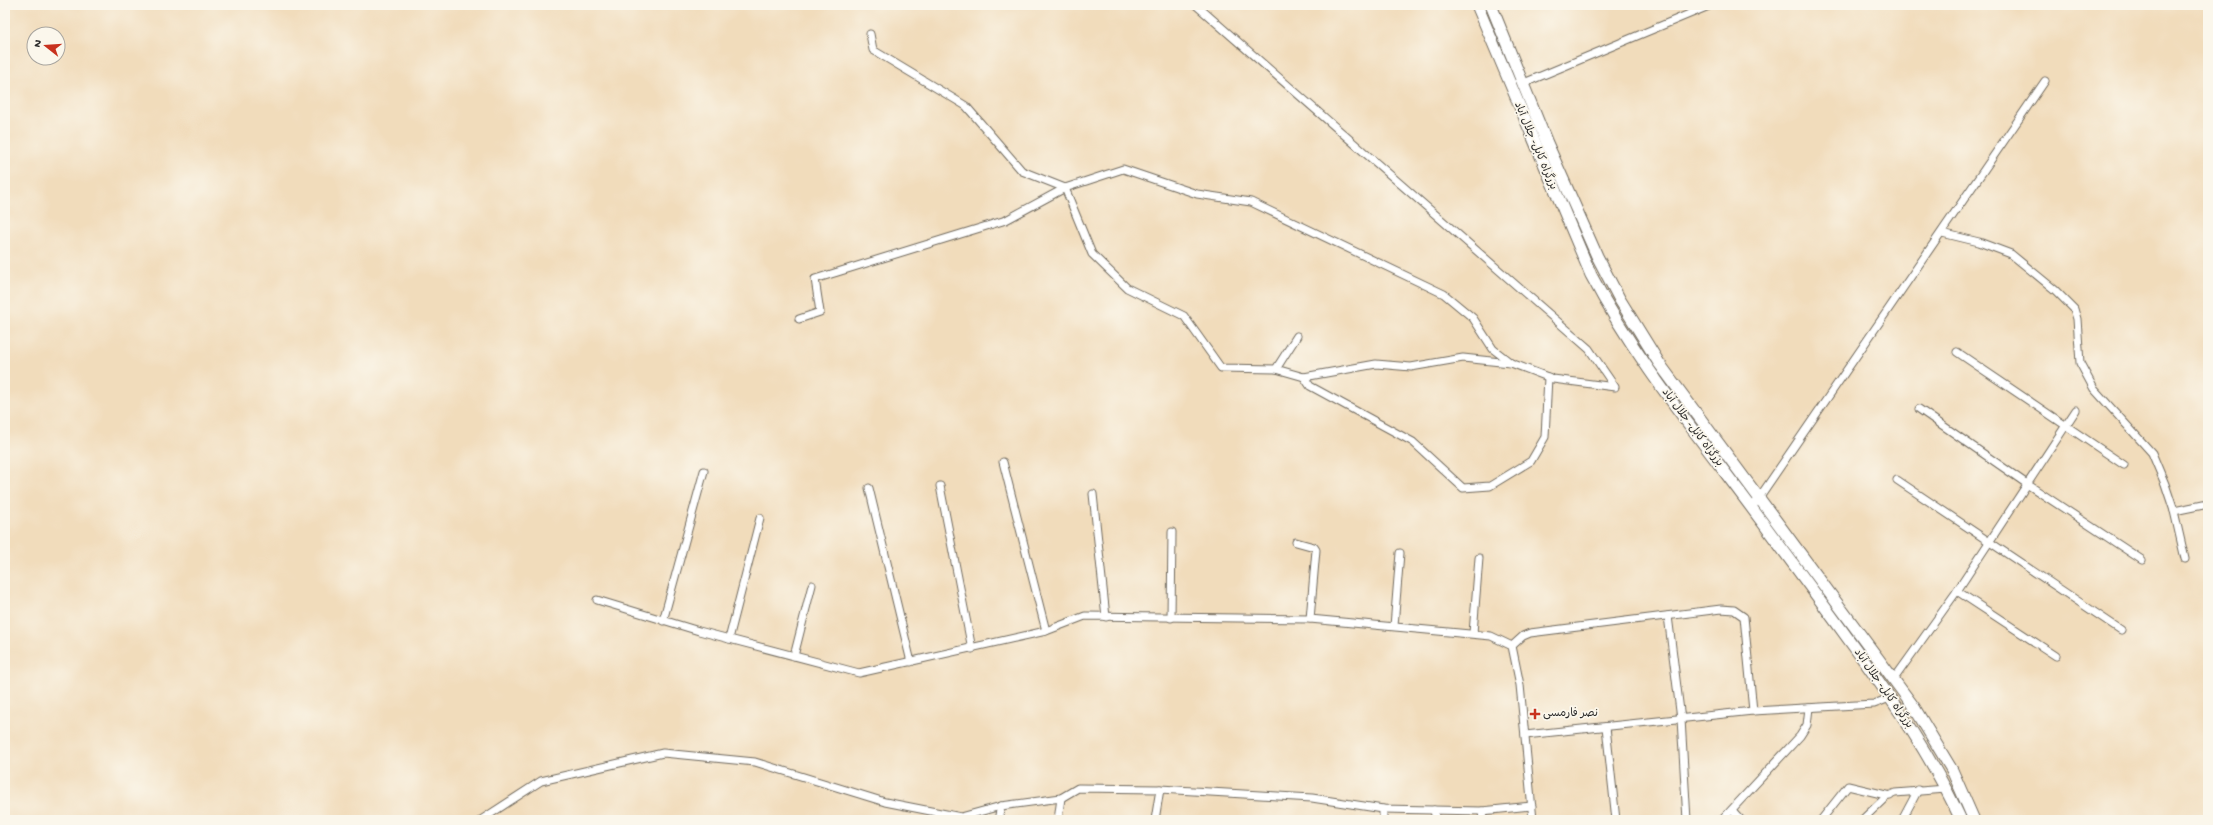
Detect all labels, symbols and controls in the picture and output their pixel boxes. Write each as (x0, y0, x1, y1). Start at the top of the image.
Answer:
north arrow (26, 26, 66, 66)
text: N (32, 38, 45, 49)
street label: بزرگراه کابل- جلال آباد (1511, 100, 1561, 192)
street label: بزرگراه کابل- جلال آباد (1659, 386, 1727, 469)
street label: بزرگراه کابل- جلال آباد (1851, 646, 1917, 731)
place label: نصر فارمسی (1543, 707, 1598, 720)
marker: نصر فارمسی (1530, 709, 1540, 719)

